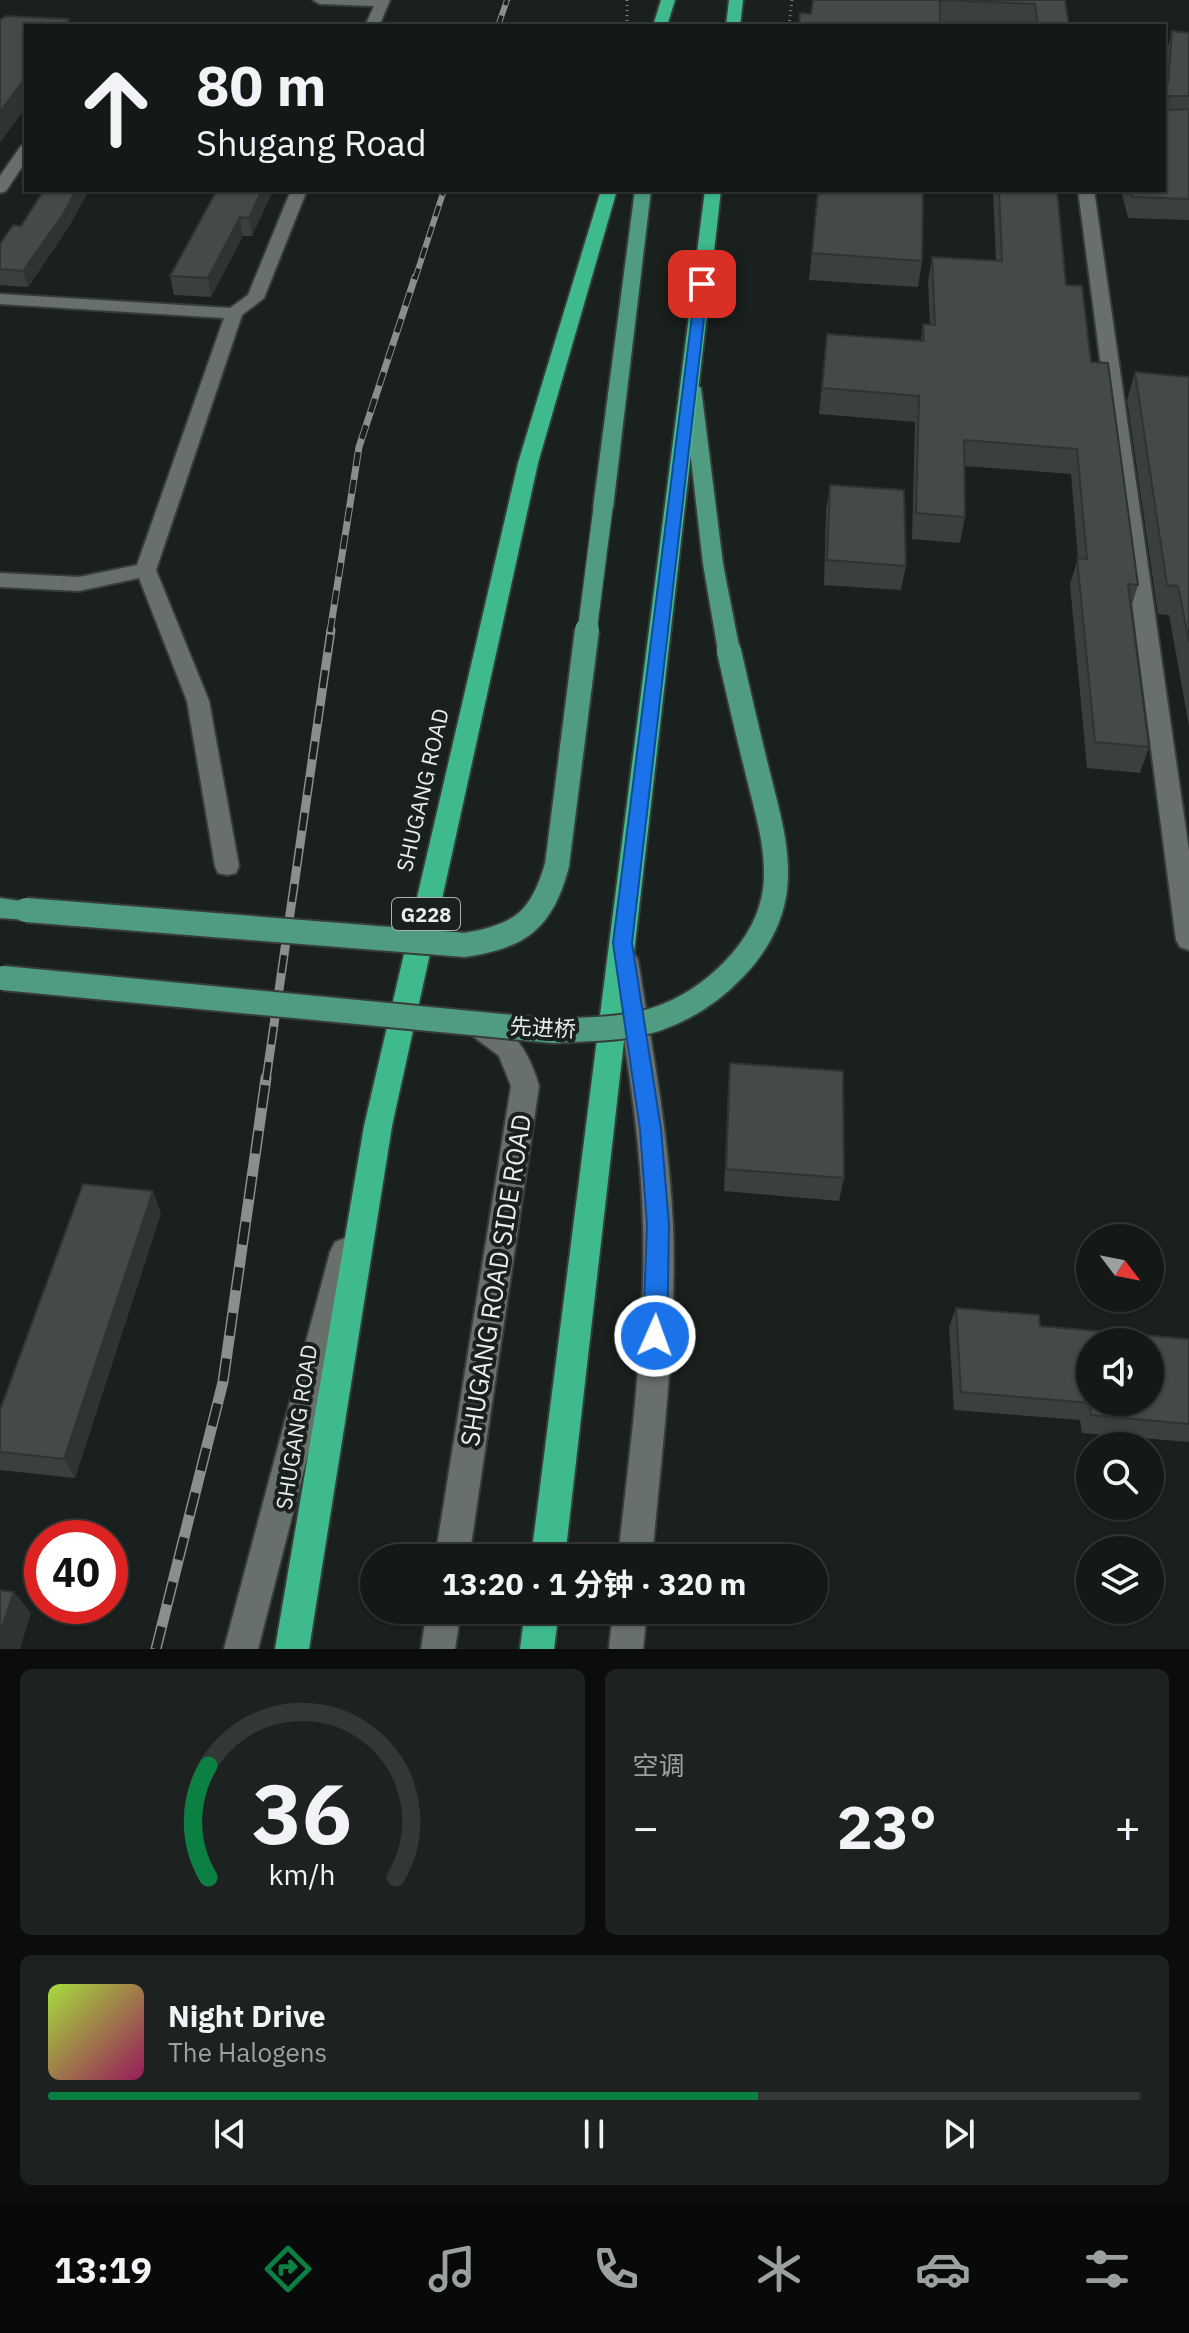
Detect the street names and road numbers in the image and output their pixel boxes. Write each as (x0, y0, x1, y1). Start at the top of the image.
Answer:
street label: SHUGANG ROAD (389, 706, 455, 874)
road number: G228 (392, 898, 460, 930)
street label: 先进桥 (509, 1011, 577, 1043)
street label: SHUGANG ROAD SIDE ROAD (452, 1111, 538, 1449)
street label: SHUGANG ROAD (269, 1342, 323, 1512)

